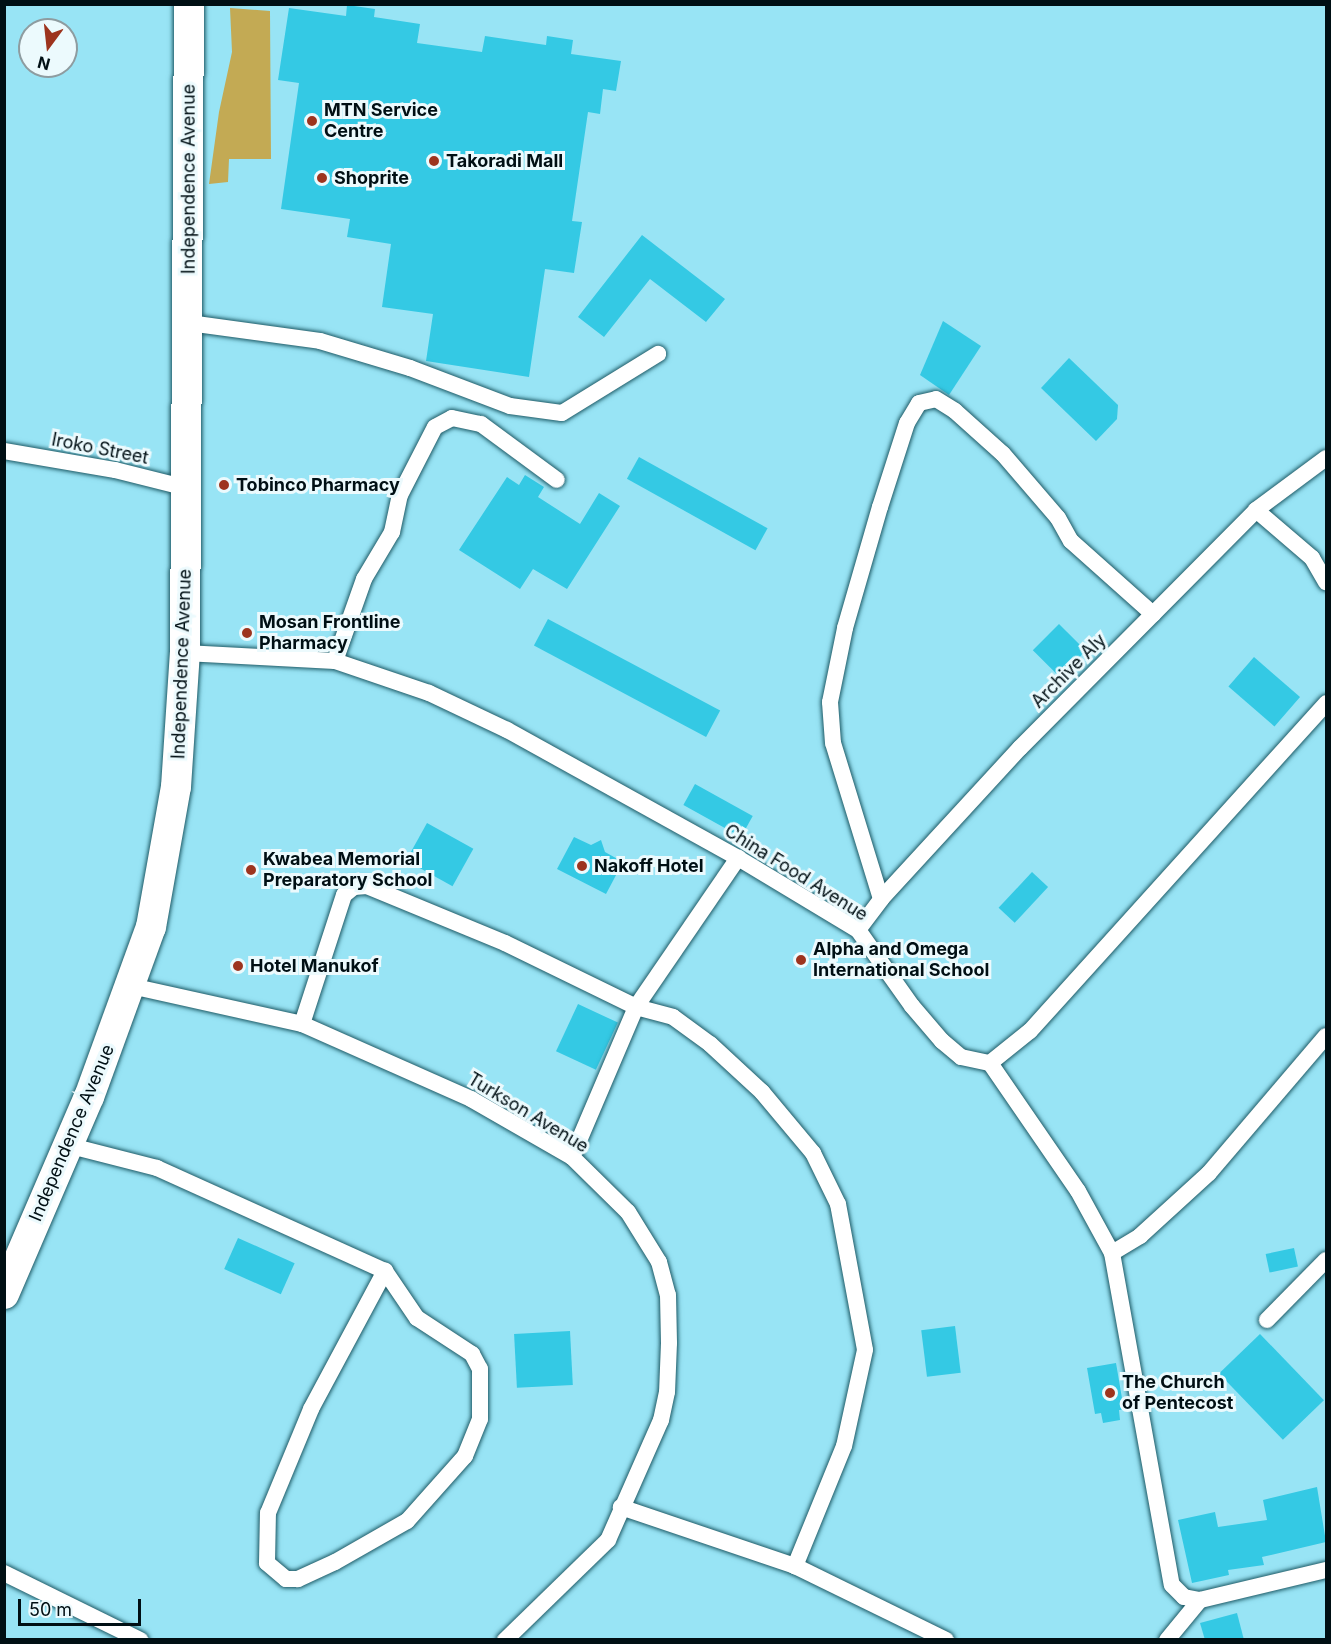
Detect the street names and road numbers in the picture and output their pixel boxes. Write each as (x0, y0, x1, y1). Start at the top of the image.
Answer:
street label: Independence Avenue (178, 84, 200, 274)
street label: Iroko Street (50, 429, 150, 469)
street label: Independence Avenue (168, 569, 196, 759)
street label: Archive Aly (1027, 629, 1111, 713)
street label: China Food Avenue (720, 820, 872, 926)
street label: Independence Avenue (25, 1041, 119, 1225)
street label: Turkson Avenue (464, 1068, 592, 1158)

